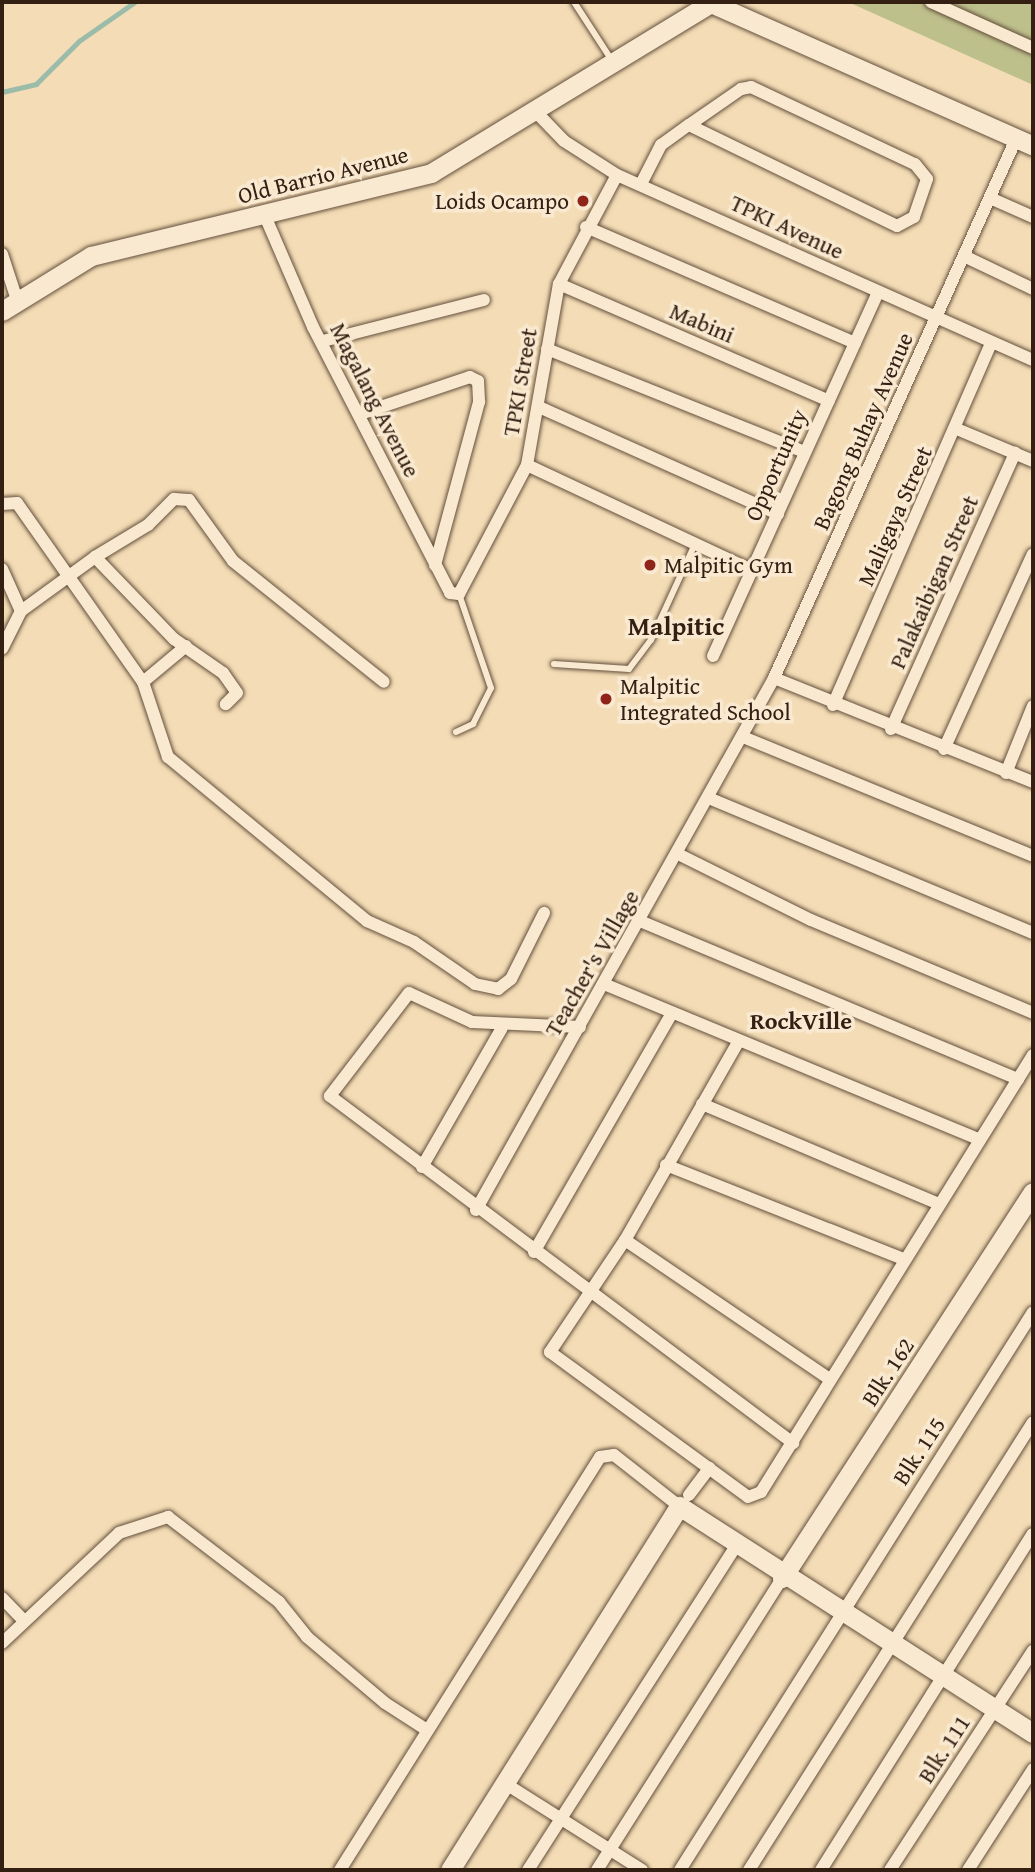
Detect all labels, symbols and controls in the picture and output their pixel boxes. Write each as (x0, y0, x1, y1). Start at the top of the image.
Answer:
street label: Old Barrio Avenue (235, 140, 411, 210)
place label: Loids Ocampo (435, 187, 569, 215)
street label: TPKI Avenue (726, 189, 848, 265)
marker: Loids Ocampo (575, 193, 591, 209)
street label: Mabini (666, 297, 738, 349)
street label: Magalang Avenue (324, 318, 426, 482)
street label: TPKI Street (497, 326, 543, 438)
street label: Bagong Buhay Avenue (807, 328, 919, 534)
street label: Opportunity (739, 405, 813, 525)
street label: Maligaya Street (852, 442, 938, 590)
street label: Palakaibigan Street (883, 491, 985, 673)
place label: Malpitic Gym (664, 551, 793, 579)
marker: Malpitic Gym (642, 557, 658, 573)
district label: Malpitic (628, 610, 724, 642)
place label: Malpitic Integrated School (620, 672, 791, 726)
marker: Malpitic Integrated School (598, 691, 614, 707)
street label: Teacher's Village (539, 885, 645, 1041)
district label: RockVille (750, 1007, 852, 1035)
street label: Blk. 162 (856, 1333, 920, 1411)
street label: Blk. 115 (887, 1412, 951, 1490)
street label: Blk. 111 (912, 1710, 976, 1788)

